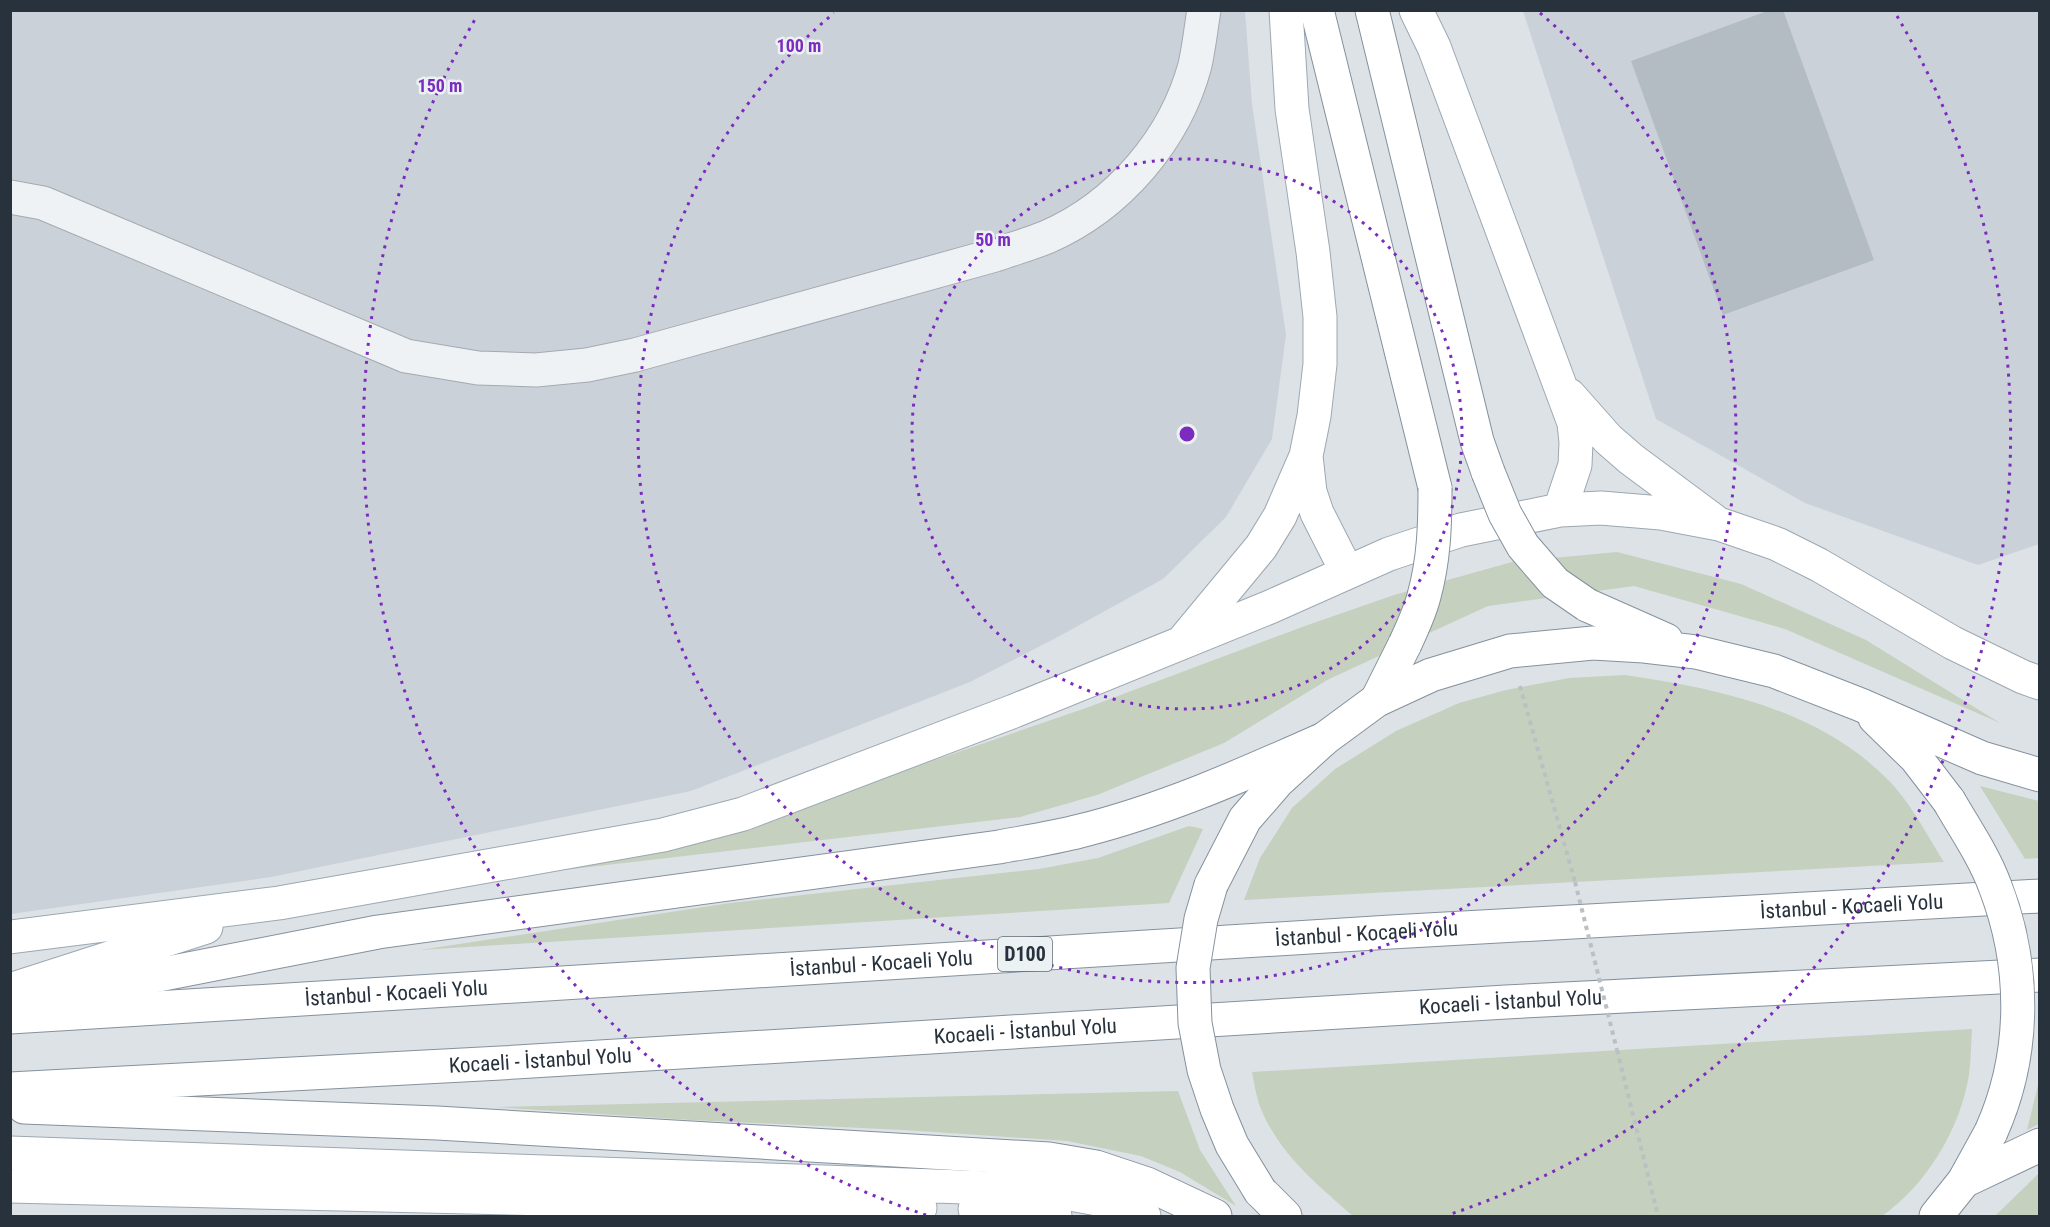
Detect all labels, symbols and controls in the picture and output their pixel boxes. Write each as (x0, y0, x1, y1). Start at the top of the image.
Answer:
text: 100 m (777, 35, 821, 56)
text: 150 m (418, 75, 462, 96)
text: 50 m (975, 229, 1011, 250)
centre of rings (1177, 424, 1197, 444)
street label: İstanbul - Kocaeli Yolu (1760, 889, 1944, 924)
street label: İstanbul - Kocaeli Yolu (1274, 916, 1459, 951)
road number: D100 (998, 937, 1052, 971)
street label: İstanbul - Kocaeli Yolu (789, 946, 974, 981)
street label: İstanbul - Kocaeli Yolu (304, 976, 488, 1011)
street label: Kocaeli - İstanbul Yolu (1418, 985, 1603, 1019)
street label: Kocaeli - İstanbul Yolu (933, 1014, 1118, 1049)
street label: Kocaeli - İstanbul Yolu (448, 1043, 632, 1078)

